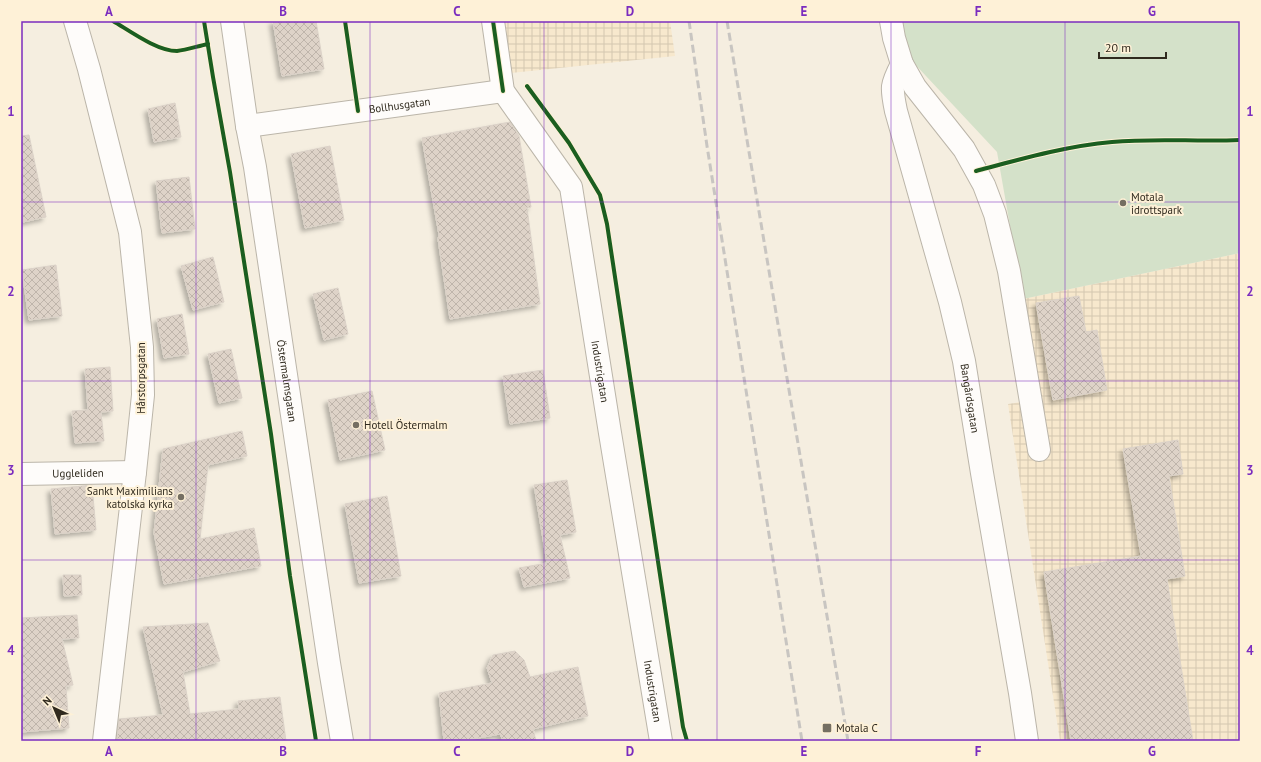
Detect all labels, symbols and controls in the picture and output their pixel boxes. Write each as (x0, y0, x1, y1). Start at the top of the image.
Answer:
text: A (105, 3, 113, 20)
text: B (279, 3, 287, 20)
text: C (453, 3, 461, 20)
text: D (626, 3, 634, 20)
text: E (801, 3, 808, 20)
text: F (975, 3, 982, 20)
text: G (1148, 3, 1156, 20)
scale bar (1099, 34, 1166, 60)
text: 20 m (1105, 40, 1131, 55)
street label: Bollhusgatan (368, 94, 431, 116)
text: 1 (7, 103, 15, 120)
text: 1 (1246, 103, 1254, 120)
place label: Motala idrottspark (1131, 190, 1183, 217)
marker: Motala idrottspark (1118, 198, 1128, 208)
text: 2 (7, 283, 15, 300)
text: 2 (1246, 283, 1254, 300)
street label: Östermalmsgatan (274, 339, 300, 423)
street label: Industrigatan (588, 339, 612, 403)
street label: Hårstorpsgatan (134, 342, 148, 414)
street label: Bangårdsgatan (958, 362, 982, 434)
place label: Hotell Östermalm (364, 418, 448, 432)
marker: Hotell Östermalm (351, 420, 361, 430)
text: 3 (7, 462, 15, 479)
text: 3 (1246, 462, 1254, 479)
street label: Uggleliden (52, 466, 104, 480)
place label: Sankt Maximilians katolska kyrka (87, 484, 173, 511)
marker: Sankt Maximilians katolska kyrka (176, 492, 186, 502)
text: 4 (7, 642, 15, 659)
text: 4 (1246, 642, 1254, 659)
street label: Industrigatan (641, 659, 665, 723)
north arrow (34, 688, 74, 728)
text: N (40, 693, 55, 708)
place label: Motala C (836, 721, 878, 735)
marker: Motala C (821, 722, 833, 734)
text: A (105, 743, 113, 760)
text: B (279, 743, 287, 760)
text: C (453, 743, 461, 760)
text: D (626, 743, 634, 760)
text: E (801, 743, 808, 760)
text: F (975, 743, 982, 760)
text: G (1148, 743, 1156, 760)

